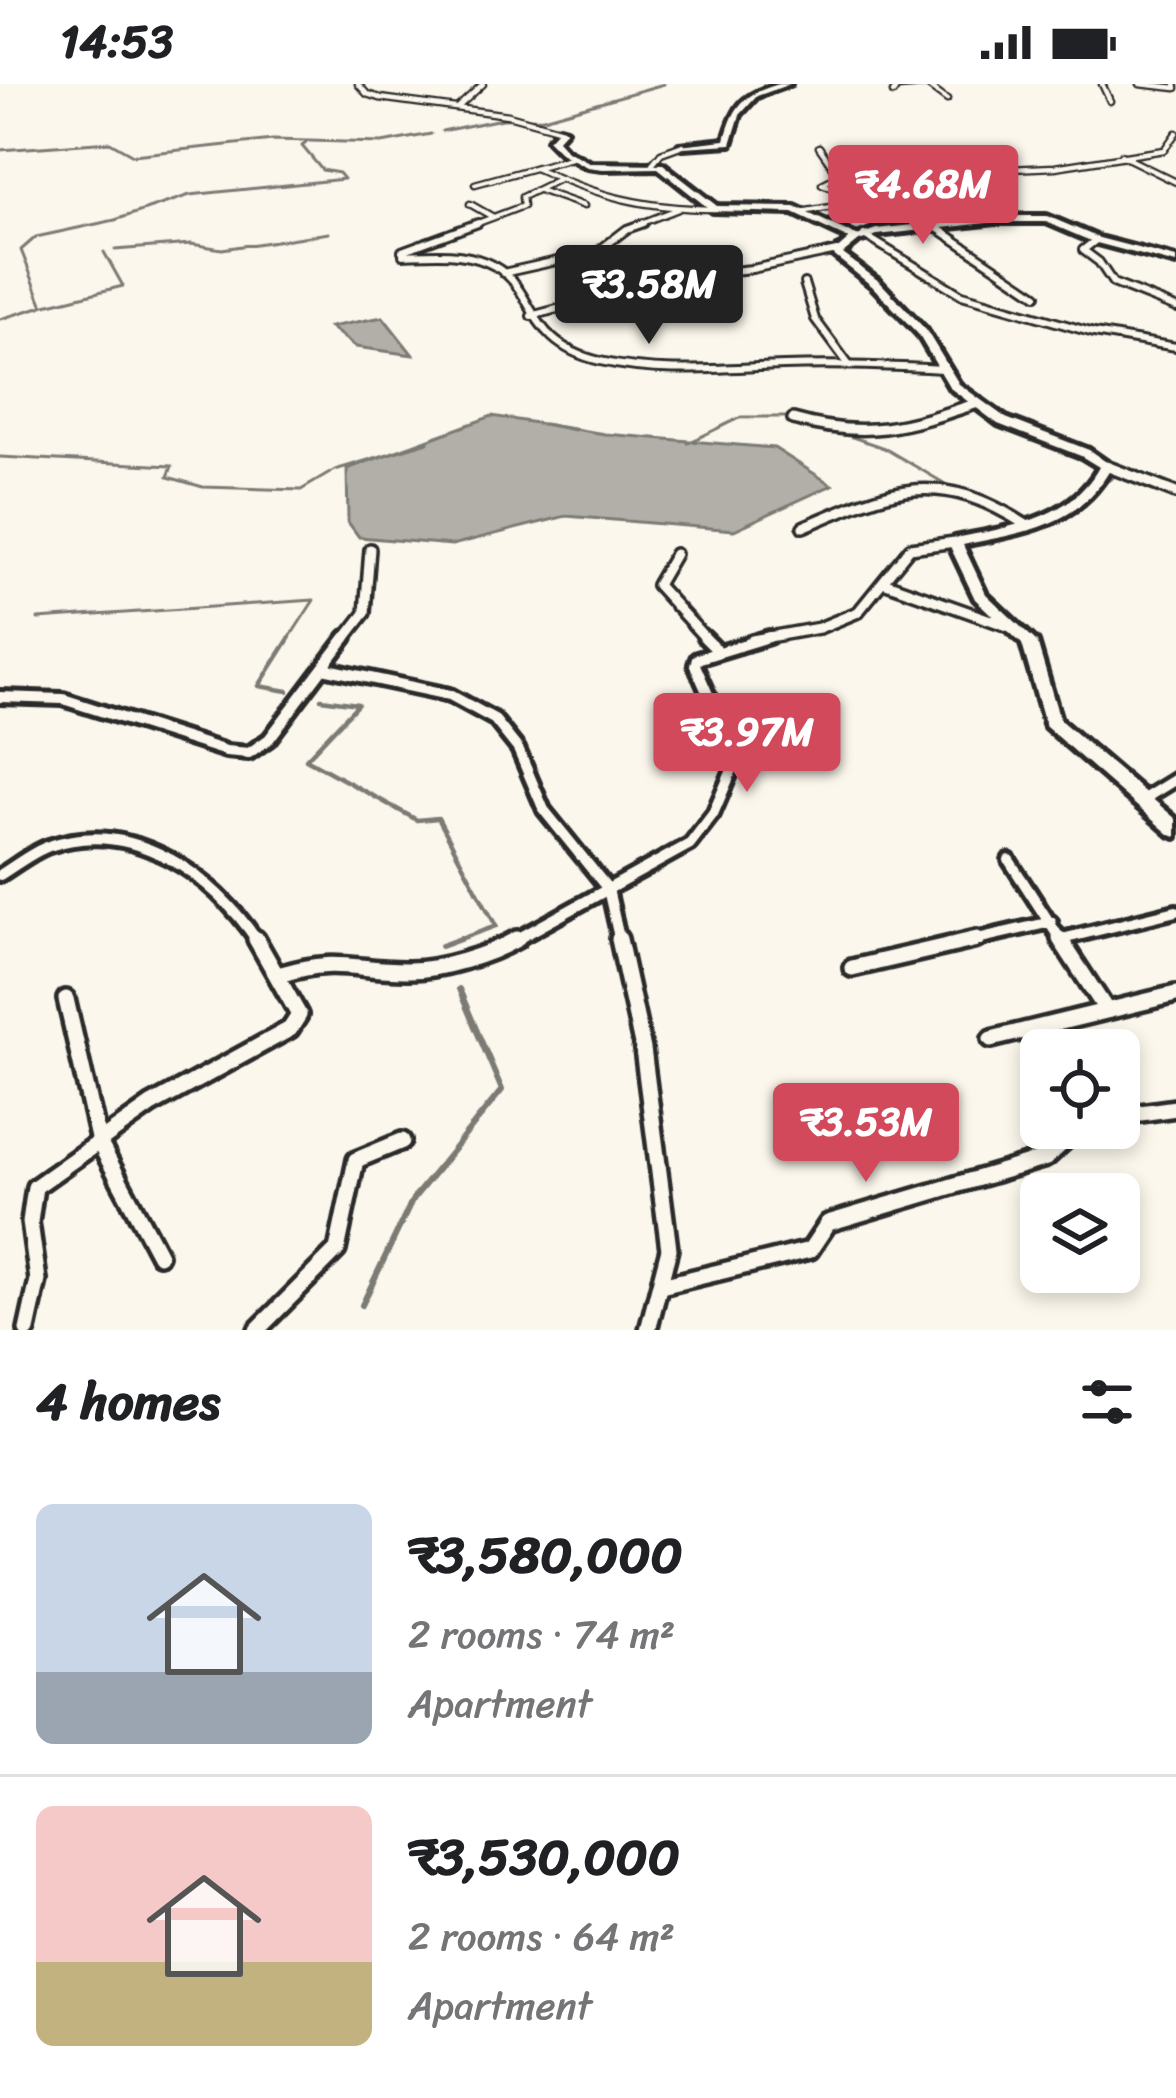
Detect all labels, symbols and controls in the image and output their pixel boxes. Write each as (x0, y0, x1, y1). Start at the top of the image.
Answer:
text: 14:53 (60, 2, 173, 82)
pin: ₹4.68M (825, 145, 1021, 247)
text: ₹4.68M (855, 149, 991, 218)
pin: ₹3.58M (551, 245, 747, 347)
text: ₹3.58M (582, 249, 716, 318)
pin: ₹3.97M (649, 693, 845, 795)
text: ₹3.97M (680, 697, 814, 766)
map controls (1020, 1029, 1140, 1293)
button: locate (1020, 1029, 1140, 1149)
pin: ₹3.53M (768, 1083, 964, 1185)
text: ₹3.53M (800, 1087, 932, 1156)
button: layers (1020, 1173, 1140, 1293)
text: 4 homes (36, 1357, 220, 1447)
icon: filters (1074, 1369, 1140, 1435)
text: ₹3,580,000 (408, 1510, 683, 1600)
icon: home (132, 1552, 276, 1696)
text: 2 rooms · 74 m² (408, 1600, 675, 1669)
text: Apartment (408, 1669, 592, 1738)
text: ₹3,530,000 (408, 1812, 680, 1902)
icon: home (132, 1854, 276, 1998)
text: 2 rooms · 64 m² (408, 1902, 675, 1971)
text: Apartment (408, 1971, 592, 2040)

